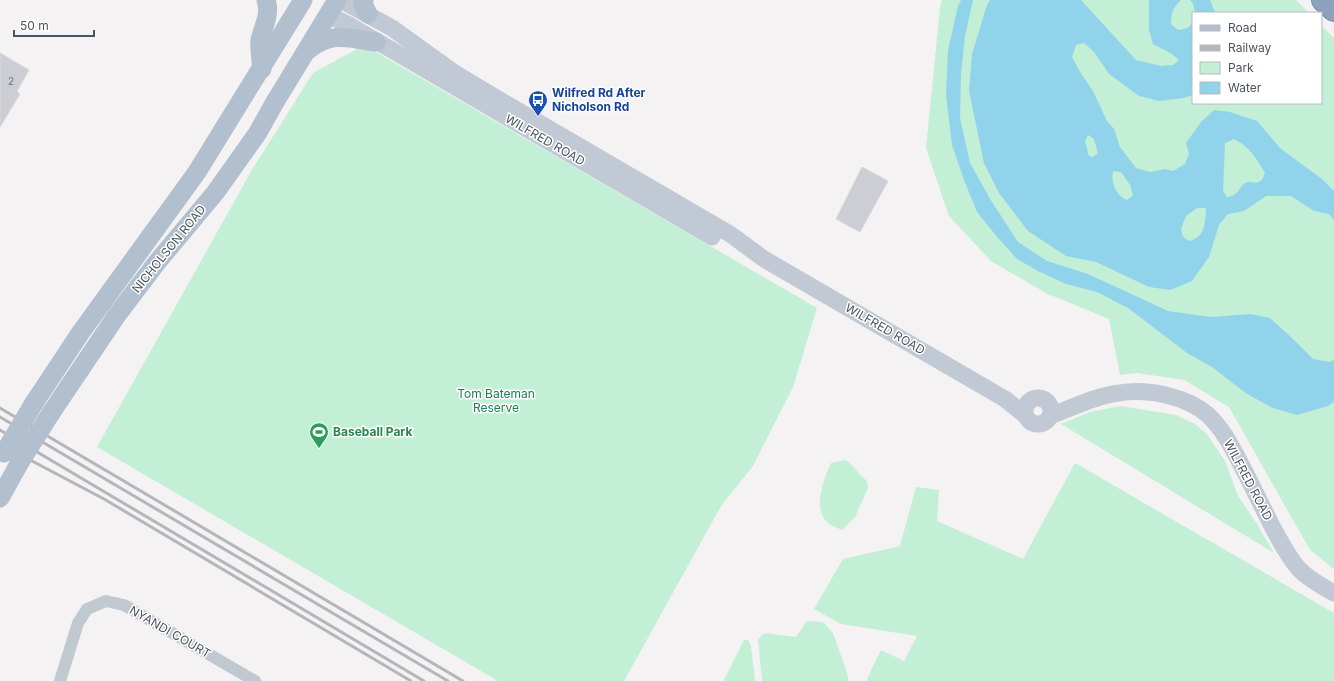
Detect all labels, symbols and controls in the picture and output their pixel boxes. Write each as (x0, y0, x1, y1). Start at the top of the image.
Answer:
scale bar (14, 12, 94, 38)
legend (1192, 12, 1322, 104)
text: 50 m (20, 18, 49, 33)
text: Road (1228, 20, 1257, 35)
text: Railway (1228, 40, 1272, 55)
text: Park (1228, 60, 1254, 75)
house number: 2 (8, 75, 14, 87)
text: Water (1228, 80, 1262, 95)
place label: Wilfred Rd After Nicholson Rd (552, 85, 646, 114)
bus stop icon: Wilfred Rd After Nicholson Rd (527, 89, 549, 117)
street label: WILFRED ROAD (503, 111, 588, 168)
street label: NICHOLSON ROAD (129, 202, 209, 296)
street label: WILFRED ROAD (843, 300, 928, 357)
park label: Tom Bateman Reserve (457, 386, 535, 415)
sports icon: Baseball Park (308, 421, 330, 449)
place label: Baseball Park (333, 424, 412, 439)
street label: WILFRED ROAD (1221, 437, 1276, 523)
street label: NYANDI COURT (127, 602, 214, 661)

